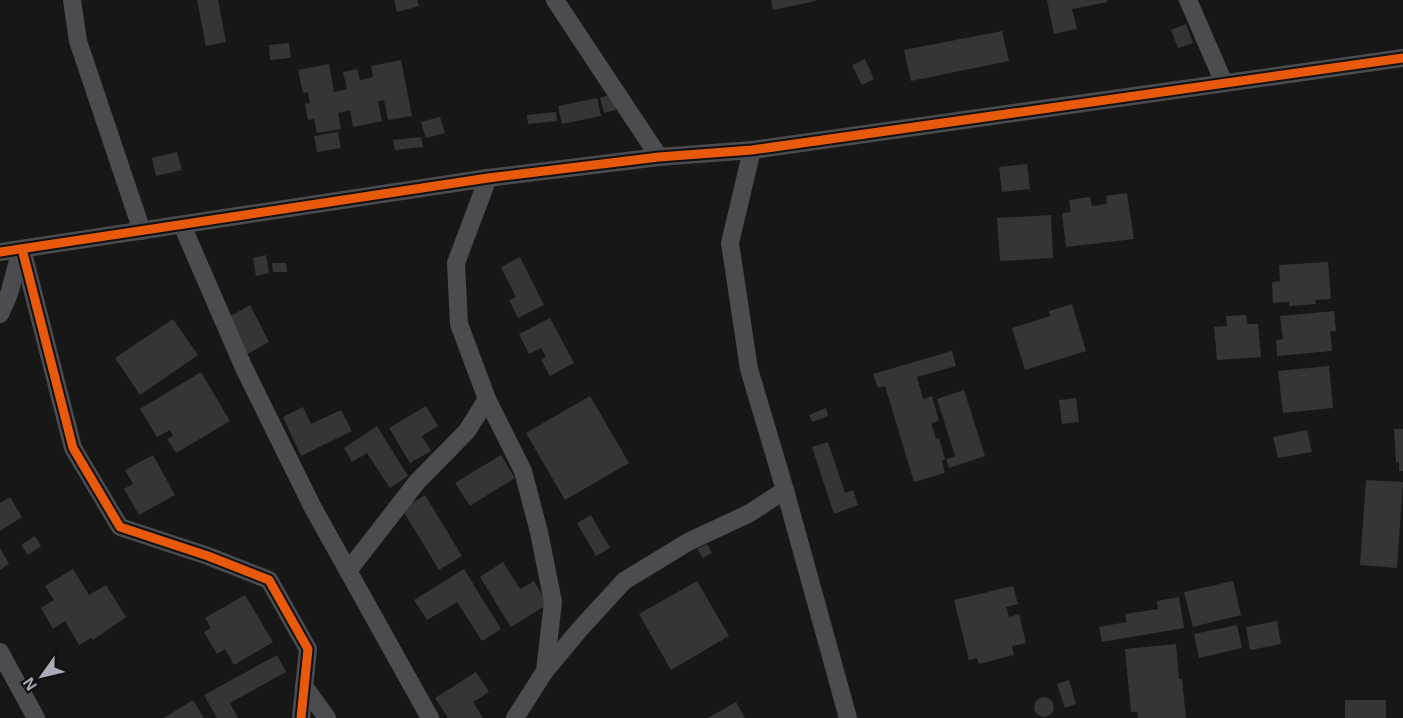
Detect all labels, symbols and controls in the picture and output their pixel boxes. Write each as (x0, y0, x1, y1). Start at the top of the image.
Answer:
north arrow (12, 646, 72, 706)
text: N (20, 675, 40, 694)

